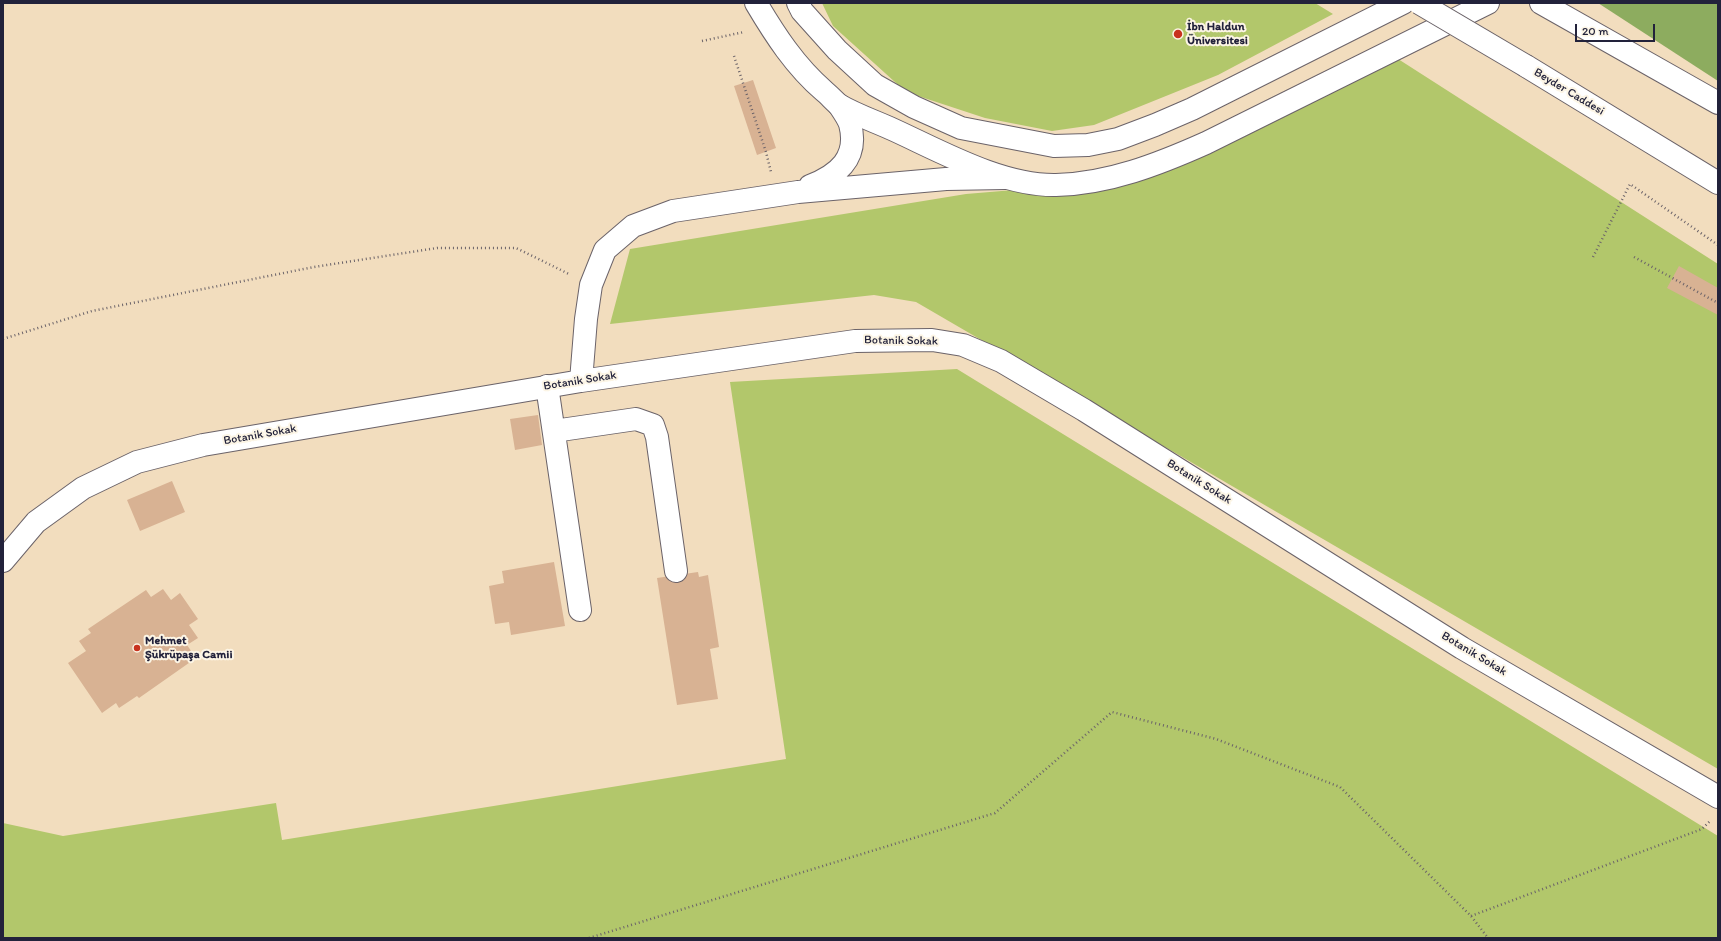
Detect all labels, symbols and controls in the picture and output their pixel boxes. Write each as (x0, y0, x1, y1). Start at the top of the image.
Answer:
scale bar (1577, 16, 1657, 42)
place label: İbn Haldun Üniversitesi (1187, 20, 1248, 48)
text: 20 m (1582, 24, 1609, 38)
marker: İbn Haldun Üniversitesi (1172, 28, 1184, 40)
street label: Beyder Caddesi (1531, 65, 1607, 119)
street label: Botanik Sokak (864, 333, 938, 349)
street label: Botanik Sokak (542, 368, 618, 394)
street label: Botanik Sokak (222, 422, 298, 448)
street label: Botanik Sokak (1164, 456, 1234, 508)
street label: Botanik Sokak (1439, 629, 1509, 679)
place label: Mehmet Şükrüpaşa Camii (145, 634, 232, 662)
marker: Mehmet Şükrüpaşa Camii (132, 643, 142, 653)

